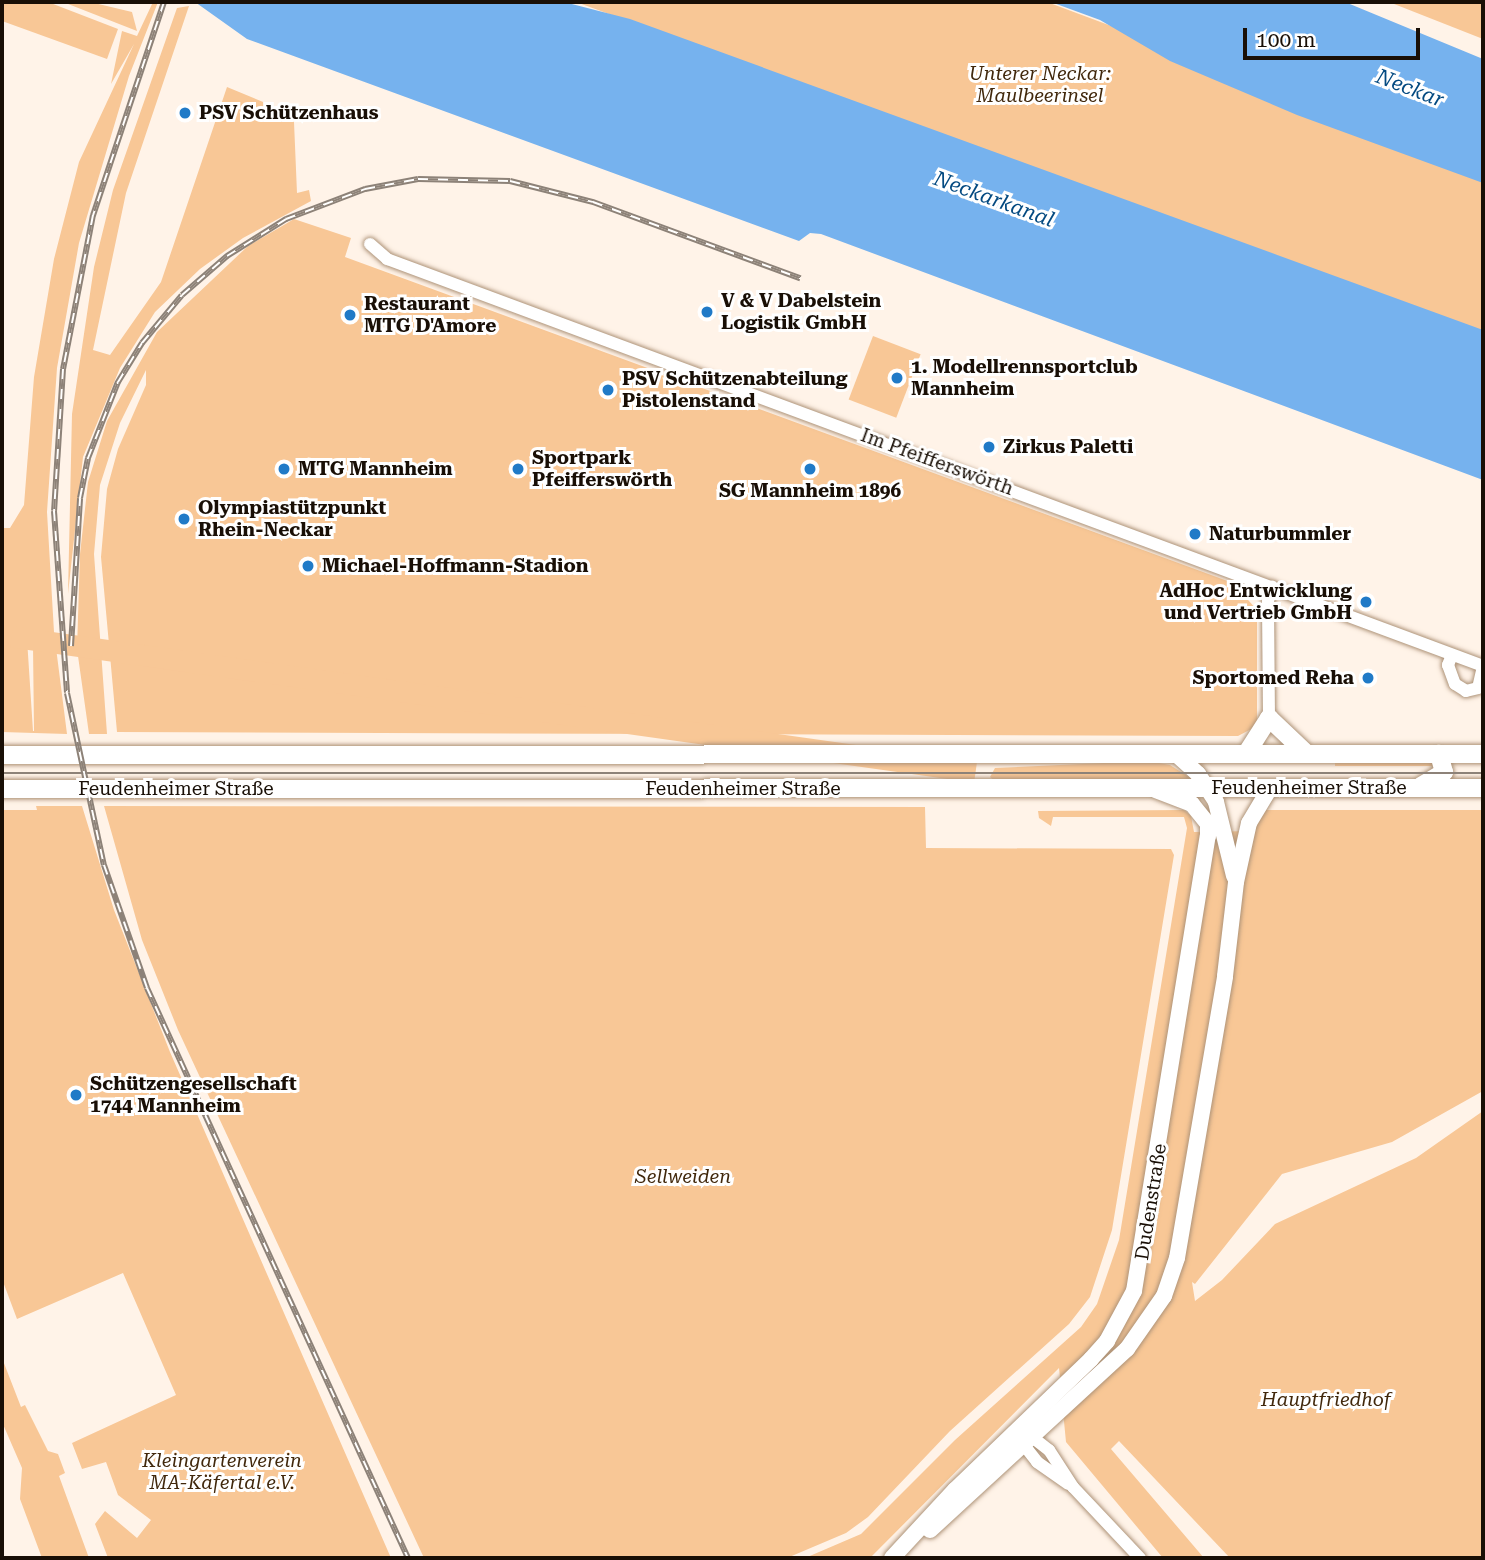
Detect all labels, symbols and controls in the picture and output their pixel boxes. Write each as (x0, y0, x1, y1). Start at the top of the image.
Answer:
scale bar (1247, 14, 1424, 58)
text: 100 m (1256, 28, 1316, 52)
park label: Unterer Neckar: Maulbeerinsel (969, 63, 1111, 107)
water label: Neckar (1372, 64, 1448, 112)
place label: PSV Schützenhaus (199, 102, 378, 124)
marker: PSV Schützenhaus (177, 105, 193, 121)
water label: Neckarkanal (930, 166, 1058, 232)
place label: V & V Dabelstein Logistik GmbH (721, 290, 881, 334)
place label: Restaurant MTG D'Amore (364, 293, 496, 337)
marker: V & V Dabelstein Logistik GmbH (699, 304, 715, 320)
marker: Restaurant MTG D'Amore (342, 307, 358, 323)
place label: 1. Modellrennsportclub Mannheim (911, 356, 1138, 400)
place label: PSV Schützenabteilung Pistolenstand (622, 368, 847, 412)
marker: 1. Modellrennsportclub Mannheim (889, 370, 905, 386)
marker: PSV Schützenabteilung Pistolenstand (600, 382, 616, 398)
street label: Im Pfeifferswörth (858, 424, 1016, 500)
place label: Zirkus Paletti (1003, 436, 1133, 458)
marker: Zirkus Paletti (981, 439, 997, 455)
place label: Sportpark Pfeifferswörth (532, 447, 672, 491)
place label: MTG Mannheim (298, 458, 453, 480)
marker: MTG Mannheim (276, 461, 292, 477)
marker: Sportpark Pfeifferswörth (510, 461, 526, 477)
marker: SG Mannheim 1896 (802, 461, 818, 477)
place label: SG Mannheim 1896 (719, 480, 901, 502)
place label: Olympiastützpunkt Rhein-Neckar (198, 497, 386, 541)
marker: Olympiastützpunkt Rhein-Neckar (176, 511, 192, 527)
place label: Naturbummler (1209, 523, 1351, 545)
marker: Naturbummler (1187, 526, 1203, 542)
place label: Michael-Hoffmann-Stadion (322, 555, 588, 577)
marker: Michael-Hoffmann-Stadion (300, 558, 316, 574)
place label: AdHoc Entwicklung und Vertrieb GmbH (1159, 580, 1352, 624)
marker: AdHoc Entwicklung und Vertrieb GmbH (1358, 594, 1374, 610)
place label: Sportomed Reha (1193, 667, 1354, 689)
marker: Sportomed Reha (1360, 670, 1376, 686)
street label: Feudenheimer Straße (1211, 777, 1407, 799)
street label: Feudenheimer Straße (78, 778, 274, 800)
street label: Feudenheimer Straße (645, 778, 841, 800)
place label: Schützengesellschaft 1744 Mannheim (90, 1073, 297, 1117)
marker: Schützengesellschaft 1744 Mannheim (68, 1087, 84, 1103)
street label: Dudenstraße (1131, 1142, 1171, 1262)
park label: Sellweiden (635, 1166, 731, 1188)
park label: Hauptfriedhof (1261, 1389, 1391, 1411)
park label: Kleingartenverein MA-Käfertal e.V. (142, 1450, 302, 1494)

